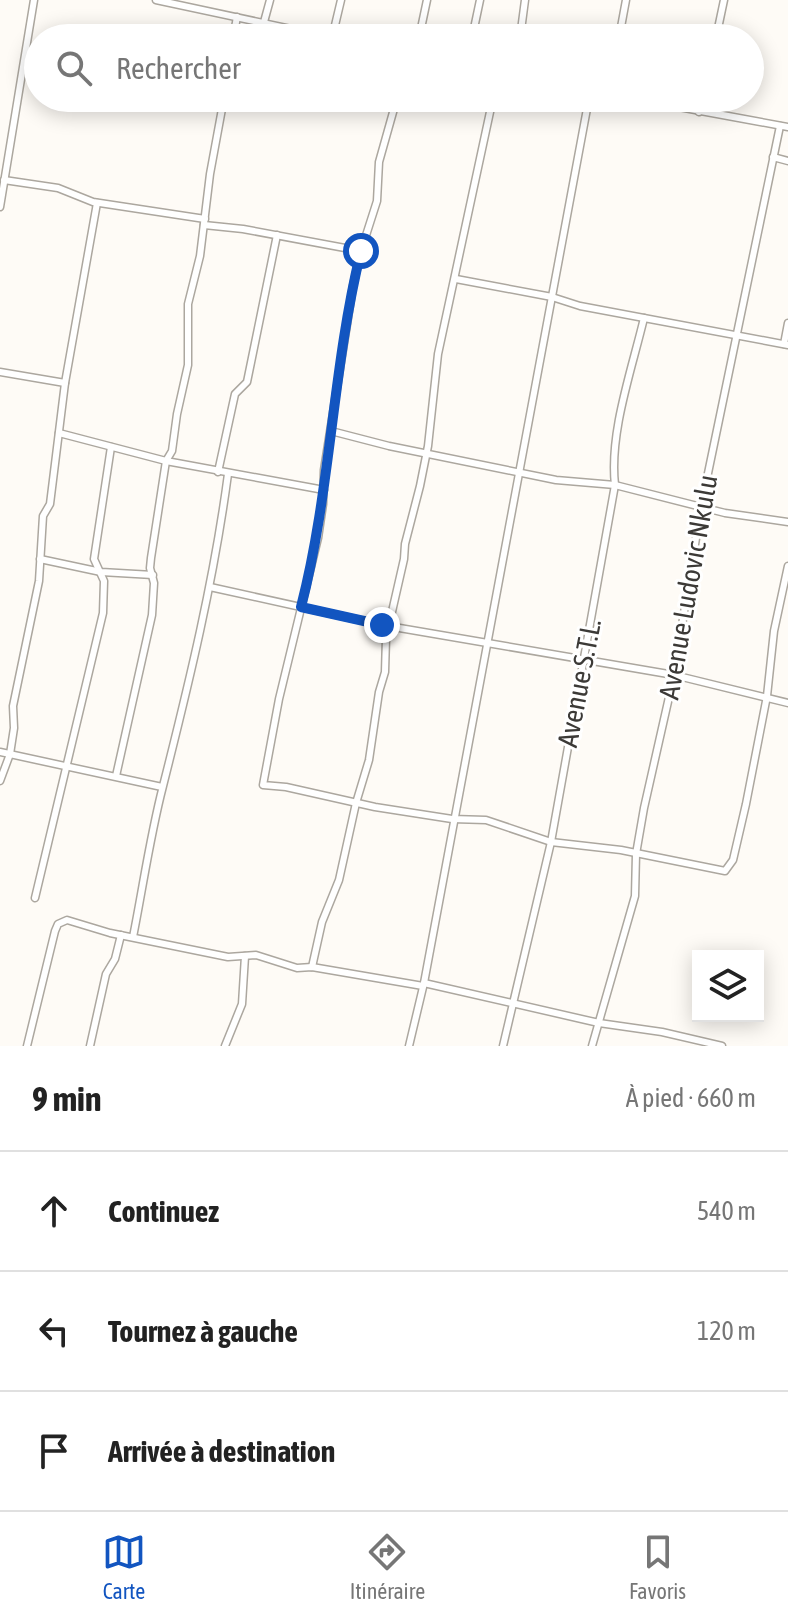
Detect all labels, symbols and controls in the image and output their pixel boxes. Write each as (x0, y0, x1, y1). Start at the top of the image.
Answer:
search box (24, 24, 764, 112)
icon: search (52, 46, 96, 90)
text: Rechercher (116, 51, 241, 85)
route start (343, 233, 379, 269)
street label: Avenue Ludovic Nkulu (653, 472, 723, 702)
route end (364, 607, 400, 643)
street label: Avenue S.T.L. (551, 616, 607, 750)
map controls (692, 950, 764, 1022)
button: layers (692, 950, 764, 1022)
text: 9 min (32, 1079, 101, 1118)
text: À pied · 660 m (626, 1083, 756, 1113)
icon: ahead (32, 1189, 76, 1233)
text: Continuez (108, 1194, 219, 1228)
text: 540 m (697, 1196, 756, 1226)
icon: left (32, 1309, 76, 1353)
text: Tournez à gauche (108, 1314, 298, 1348)
text: 120 m (697, 1316, 756, 1346)
icon: arrive (32, 1429, 76, 1473)
text: Arrivée à destination (108, 1434, 335, 1468)
tab: Carte (102, 1530, 146, 1604)
tab: Itinéraire (350, 1530, 425, 1604)
tab: Favoris (629, 1530, 686, 1604)

